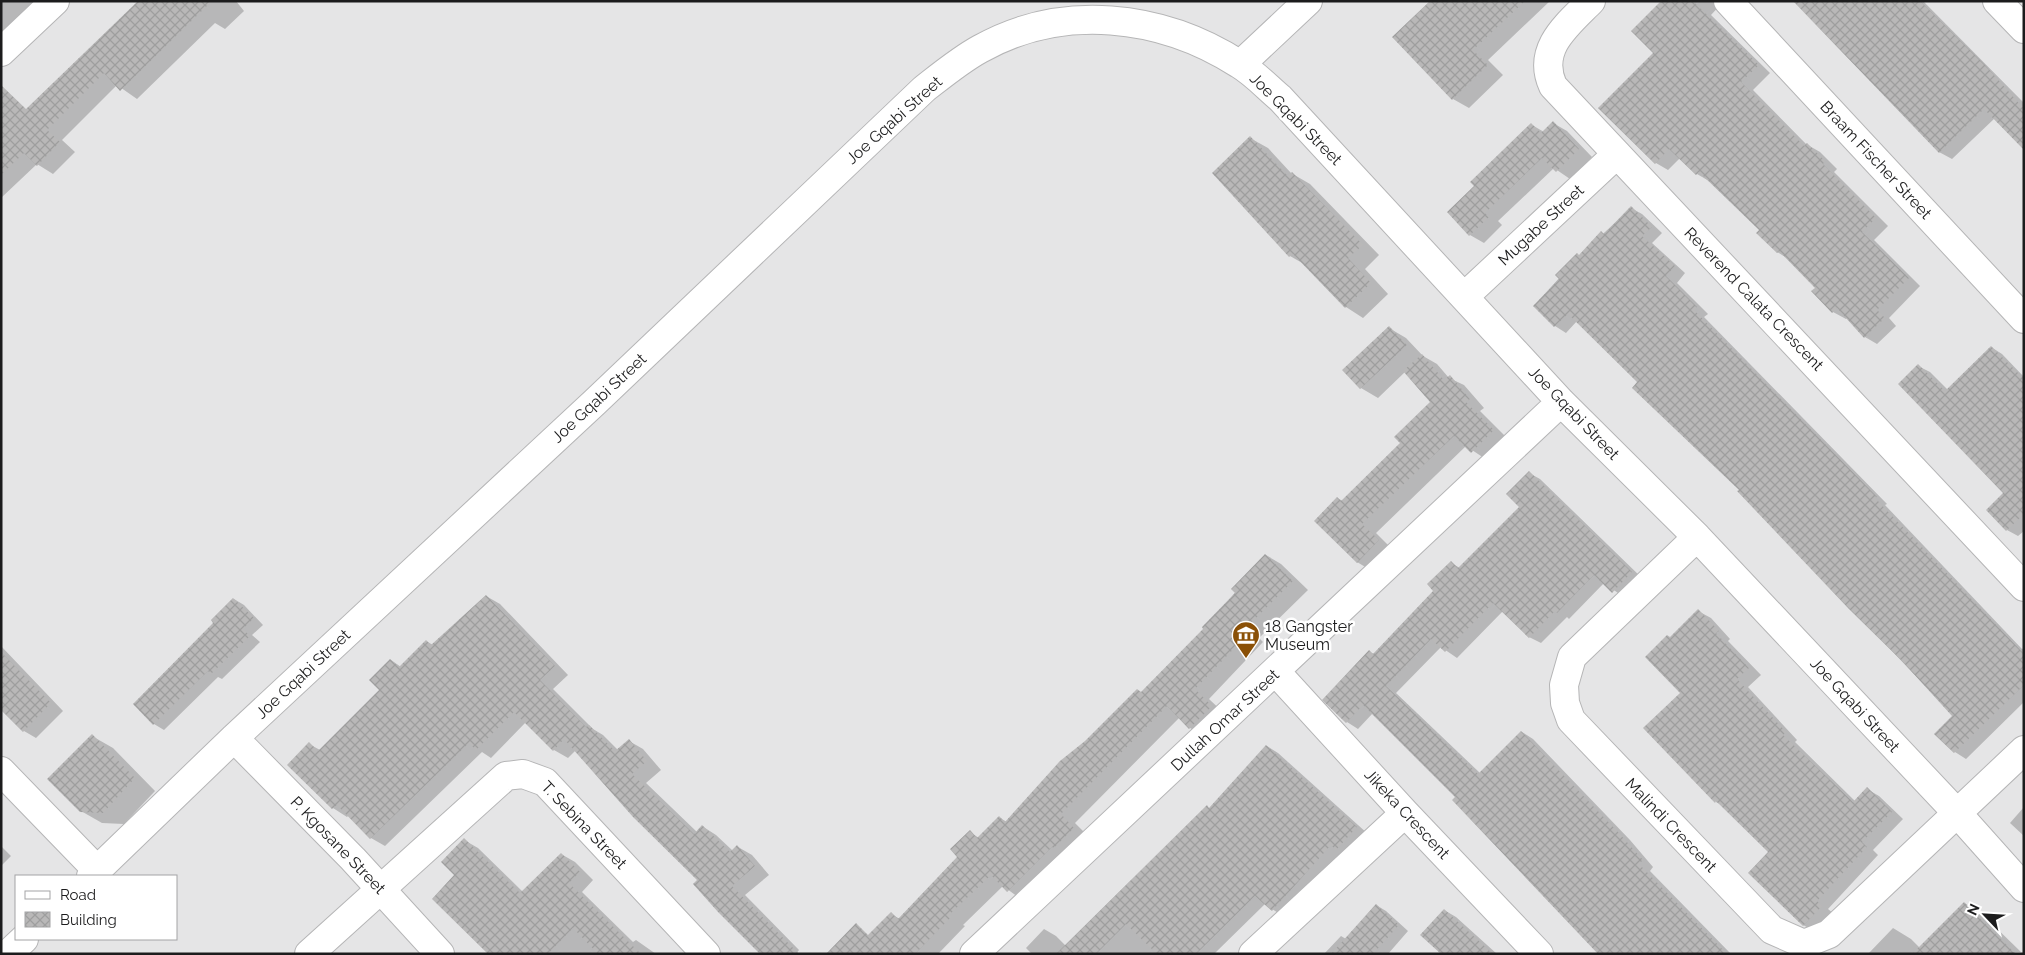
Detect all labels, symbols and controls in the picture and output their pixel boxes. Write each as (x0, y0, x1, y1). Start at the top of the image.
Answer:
street label: Joe Gqabi Street (1246, 69, 1346, 169)
street label: Joe Gqabi Street (842, 72, 946, 168)
street label: Braam Fischer Street (1816, 97, 1936, 223)
street label: Mugabe Street (1494, 180, 1588, 269)
street label: Reverend Calata Crescent (1680, 223, 1828, 375)
street label: Joe Gqabi Street (548, 349, 651, 447)
street label: Joe Gqabi Street (1525, 362, 1624, 464)
place label: 18 Gangster Museum (1265, 617, 1353, 654)
museum icon: 18 Gangster Museum (1231, 620, 1261, 659)
street label: Joe Gqabi Street (252, 625, 355, 723)
street label: Joe Gqabi Street (1806, 654, 1904, 757)
street label: Dullah Omar Street (1167, 665, 1283, 775)
street label: Jikeka Crescent (1360, 765, 1454, 863)
street label: Malindi Crescent (1621, 774, 1721, 876)
street label: T. Sebina Street (537, 777, 631, 873)
street label: P. Kgosane Street (287, 792, 390, 898)
legend (15, 875, 178, 940)
text: Road (60, 886, 96, 904)
north arrow (1960, 890, 2010, 940)
text: N (1964, 901, 1983, 918)
text: Building (60, 911, 117, 929)

